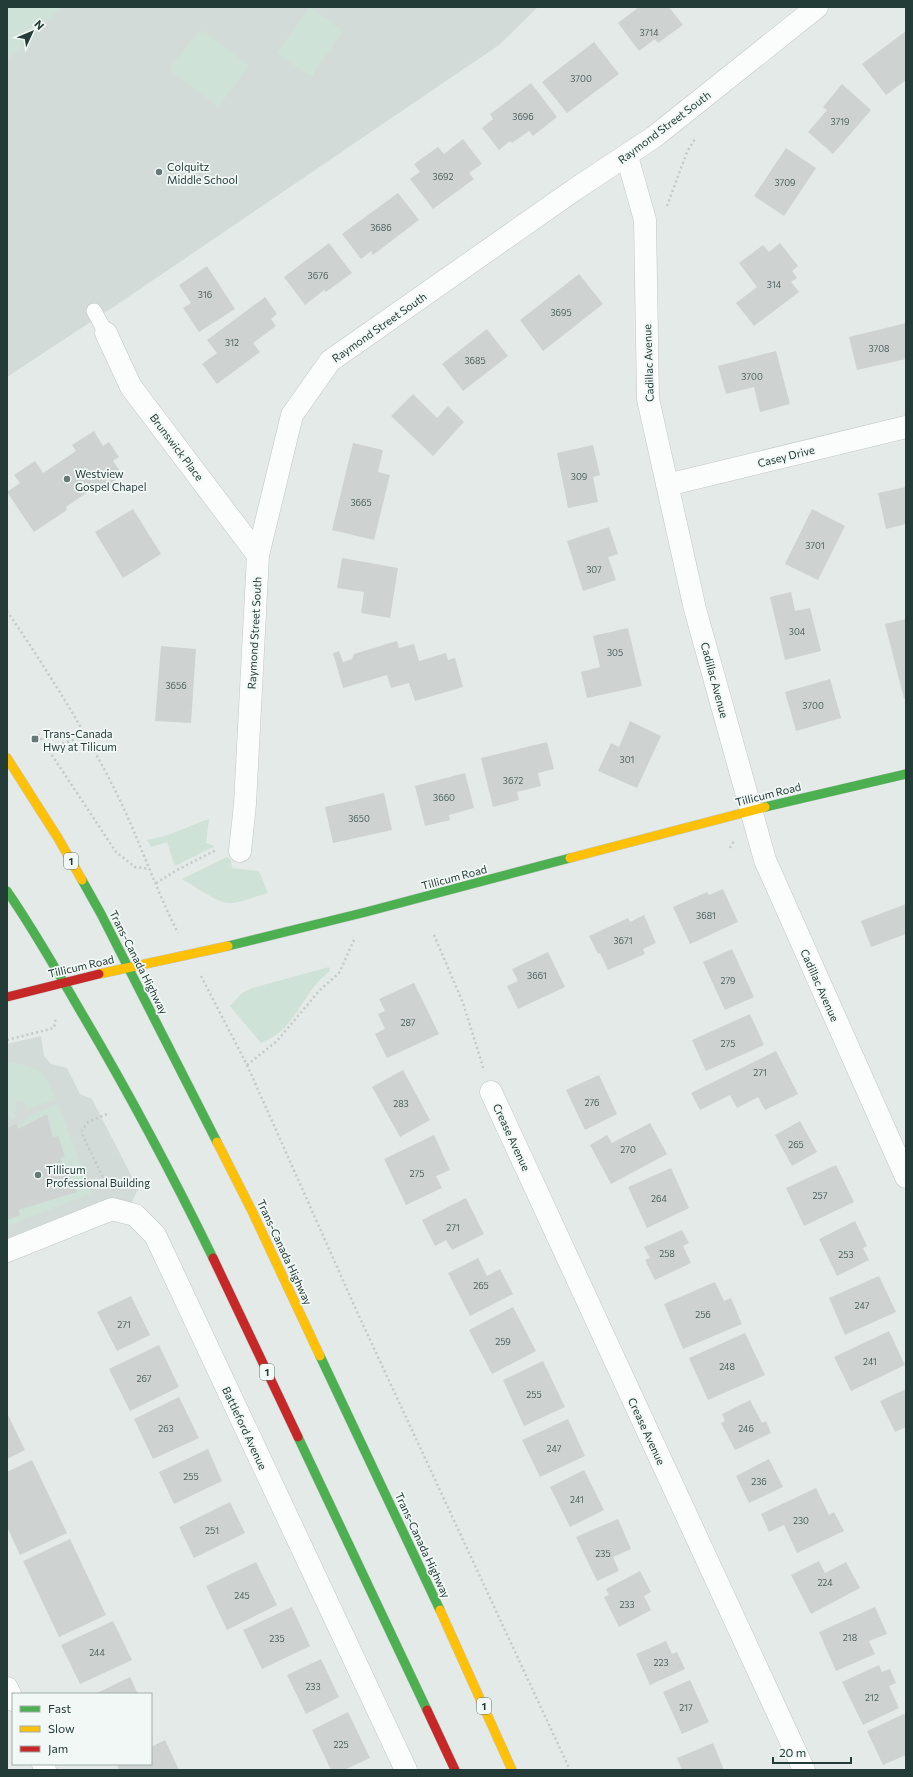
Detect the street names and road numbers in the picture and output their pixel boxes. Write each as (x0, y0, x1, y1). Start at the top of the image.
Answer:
street label: Raymond Street South (615, 88, 713, 166)
street label: Raymond Street South (329, 289, 429, 365)
street label: Cadillac Avenue (640, 324, 656, 402)
street label: Brunswick Place (148, 411, 207, 483)
street label: Casey Drive (756, 443, 816, 469)
street label: Raymond Street South (245, 576, 263, 690)
street label: Cadillac Avenue (699, 641, 731, 720)
street label: Tillicum Road (734, 780, 802, 808)
road number: 1 (64, 853, 78, 869)
street label: Tillicum Road (420, 862, 488, 892)
street label: Trans-Canada Highway (107, 908, 171, 1016)
street label: Cadillac Avenue (798, 947, 842, 1023)
street label: Tillicum Road (47, 952, 115, 980)
street label: Crease Avenue (491, 1101, 533, 1173)
street label: Trans-Canada Highway (255, 1197, 315, 1307)
road number: 1 (260, 1364, 274, 1380)
street label: Battleford Avenue (220, 1384, 270, 1472)
street label: Crease Avenue (626, 1395, 668, 1467)
street label: Trans-Canada Highway (393, 1490, 453, 1600)
road number: 1 (477, 1698, 491, 1714)

